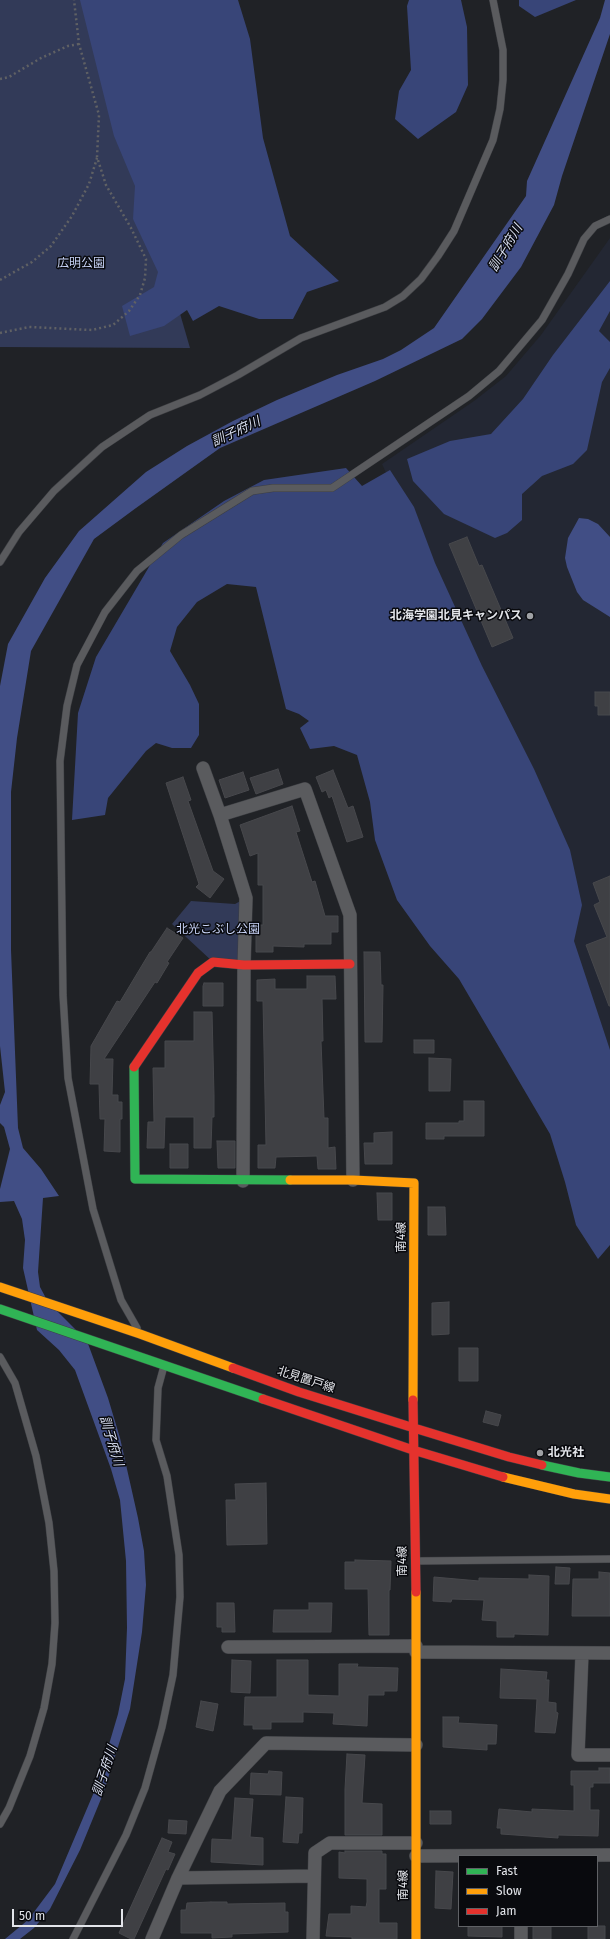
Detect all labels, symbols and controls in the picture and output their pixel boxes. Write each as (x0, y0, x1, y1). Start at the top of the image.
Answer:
water label: 訓子府川 (486, 222, 526, 274)
park label: 広明公園 (57, 257, 105, 271)
water label: 訓子府川 (209, 414, 263, 450)
place label: 北海学園北見キャンパス (390, 609, 522, 623)
marker: 北海学園北見キャンパス (525, 611, 535, 621)
park label: 北光こぶし公園 (176, 923, 260, 937)
street label: 南4線 (395, 1222, 409, 1252)
street label: 北見置戸線 (275, 1364, 337, 1396)
water label: 訓子府川 (96, 1414, 126, 1468)
place label: 北光社 (548, 1446, 584, 1460)
marker: 北光社 (535, 1448, 545, 1458)
street label: 南4線 (396, 1546, 410, 1576)
water label: 訓子府川 (90, 1744, 120, 1798)
legend (458, 1855, 598, 1927)
text: Fast (496, 1864, 518, 1878)
street label: 南4線 (397, 1870, 411, 1900)
text: Slow (496, 1884, 522, 1898)
scale bar (14, 1901, 125, 1927)
text: Jam (496, 1904, 516, 1918)
text: 50 m (19, 1909, 45, 1923)

